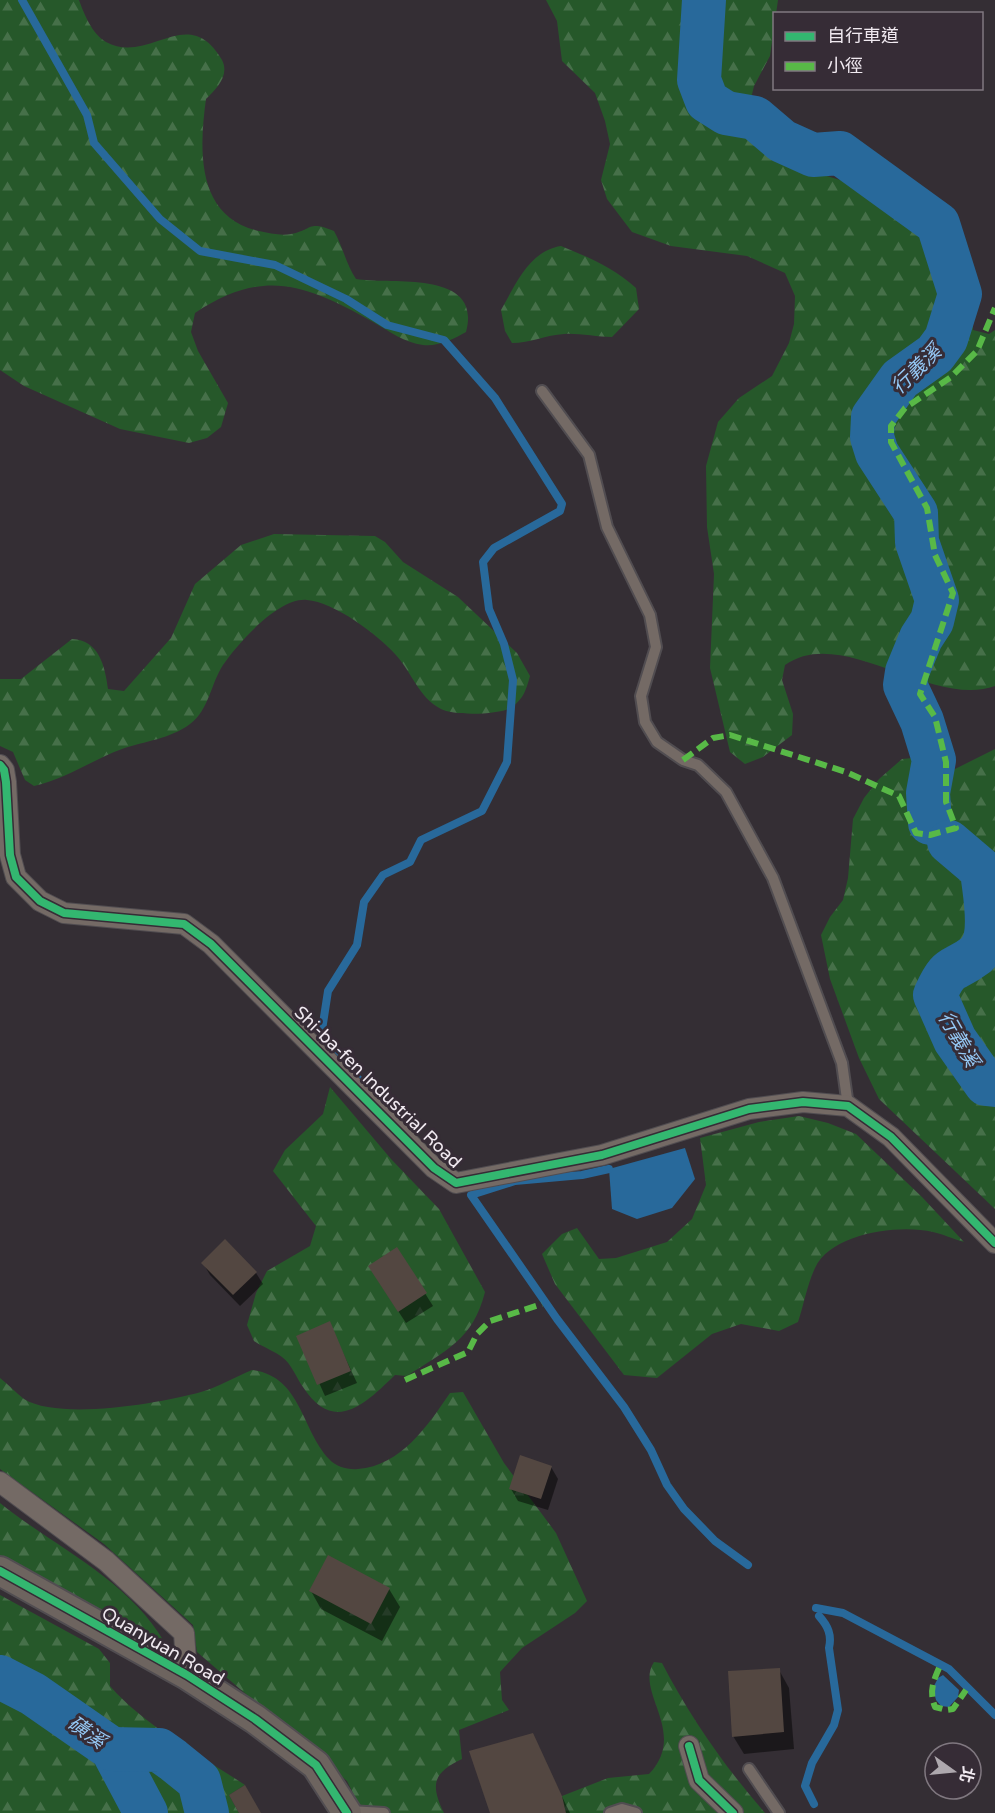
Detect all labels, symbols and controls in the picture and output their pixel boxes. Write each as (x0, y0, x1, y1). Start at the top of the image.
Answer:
legend (773, 12, 983, 90)
text: 自行車道 (827, 25, 899, 47)
text: 小徑 (827, 55, 863, 77)
water label: 行義溪 (887, 338, 949, 399)
street label: Shi-ba-fen Industrial Road (290, 1001, 466, 1173)
water label: 行義溪 (933, 1008, 985, 1074)
street label: Quanyuan Road (98, 1602, 228, 1690)
water label: 磺溪 (63, 1712, 112, 1756)
north arrow (923, 1741, 983, 1801)
text: 北 (955, 1764, 978, 1785)

